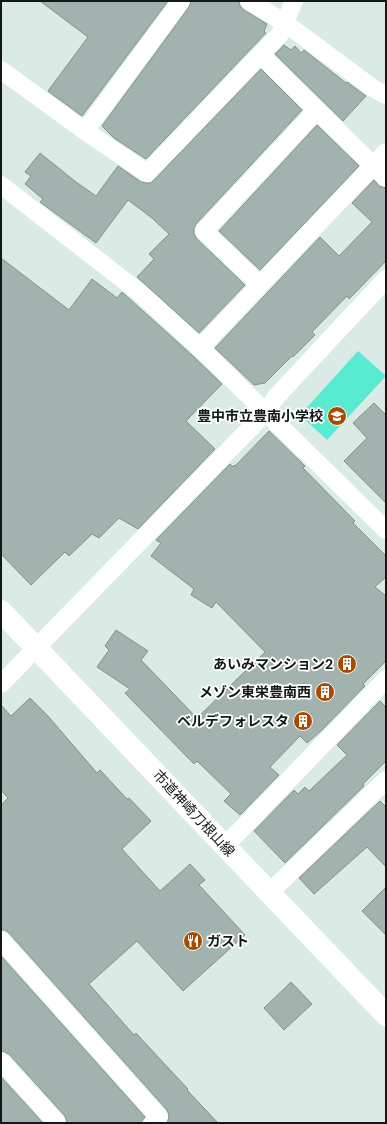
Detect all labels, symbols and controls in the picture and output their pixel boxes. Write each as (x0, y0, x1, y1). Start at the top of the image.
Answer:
school or university icon: 豊中市立豊南小学校 (326, 405, 348, 427)
place label: 豊中市立豊南小学校 (197, 407, 323, 425)
building icon: あいみマンション2 (336, 653, 358, 675)
place label: あいみマンション2 (213, 655, 333, 673)
building icon: メゾン東栄豊南西 (314, 681, 336, 703)
place label: メゾン東栄豊南西 (199, 683, 311, 701)
building icon: ベルデフォレスタ (292, 710, 314, 732)
place label: ベルデフォレスタ (177, 712, 289, 730)
street label: 市道神崎刀根山線 (149, 766, 239, 860)
restaurant icon: ガスト (182, 930, 204, 952)
place label: ガスト (207, 932, 249, 950)

